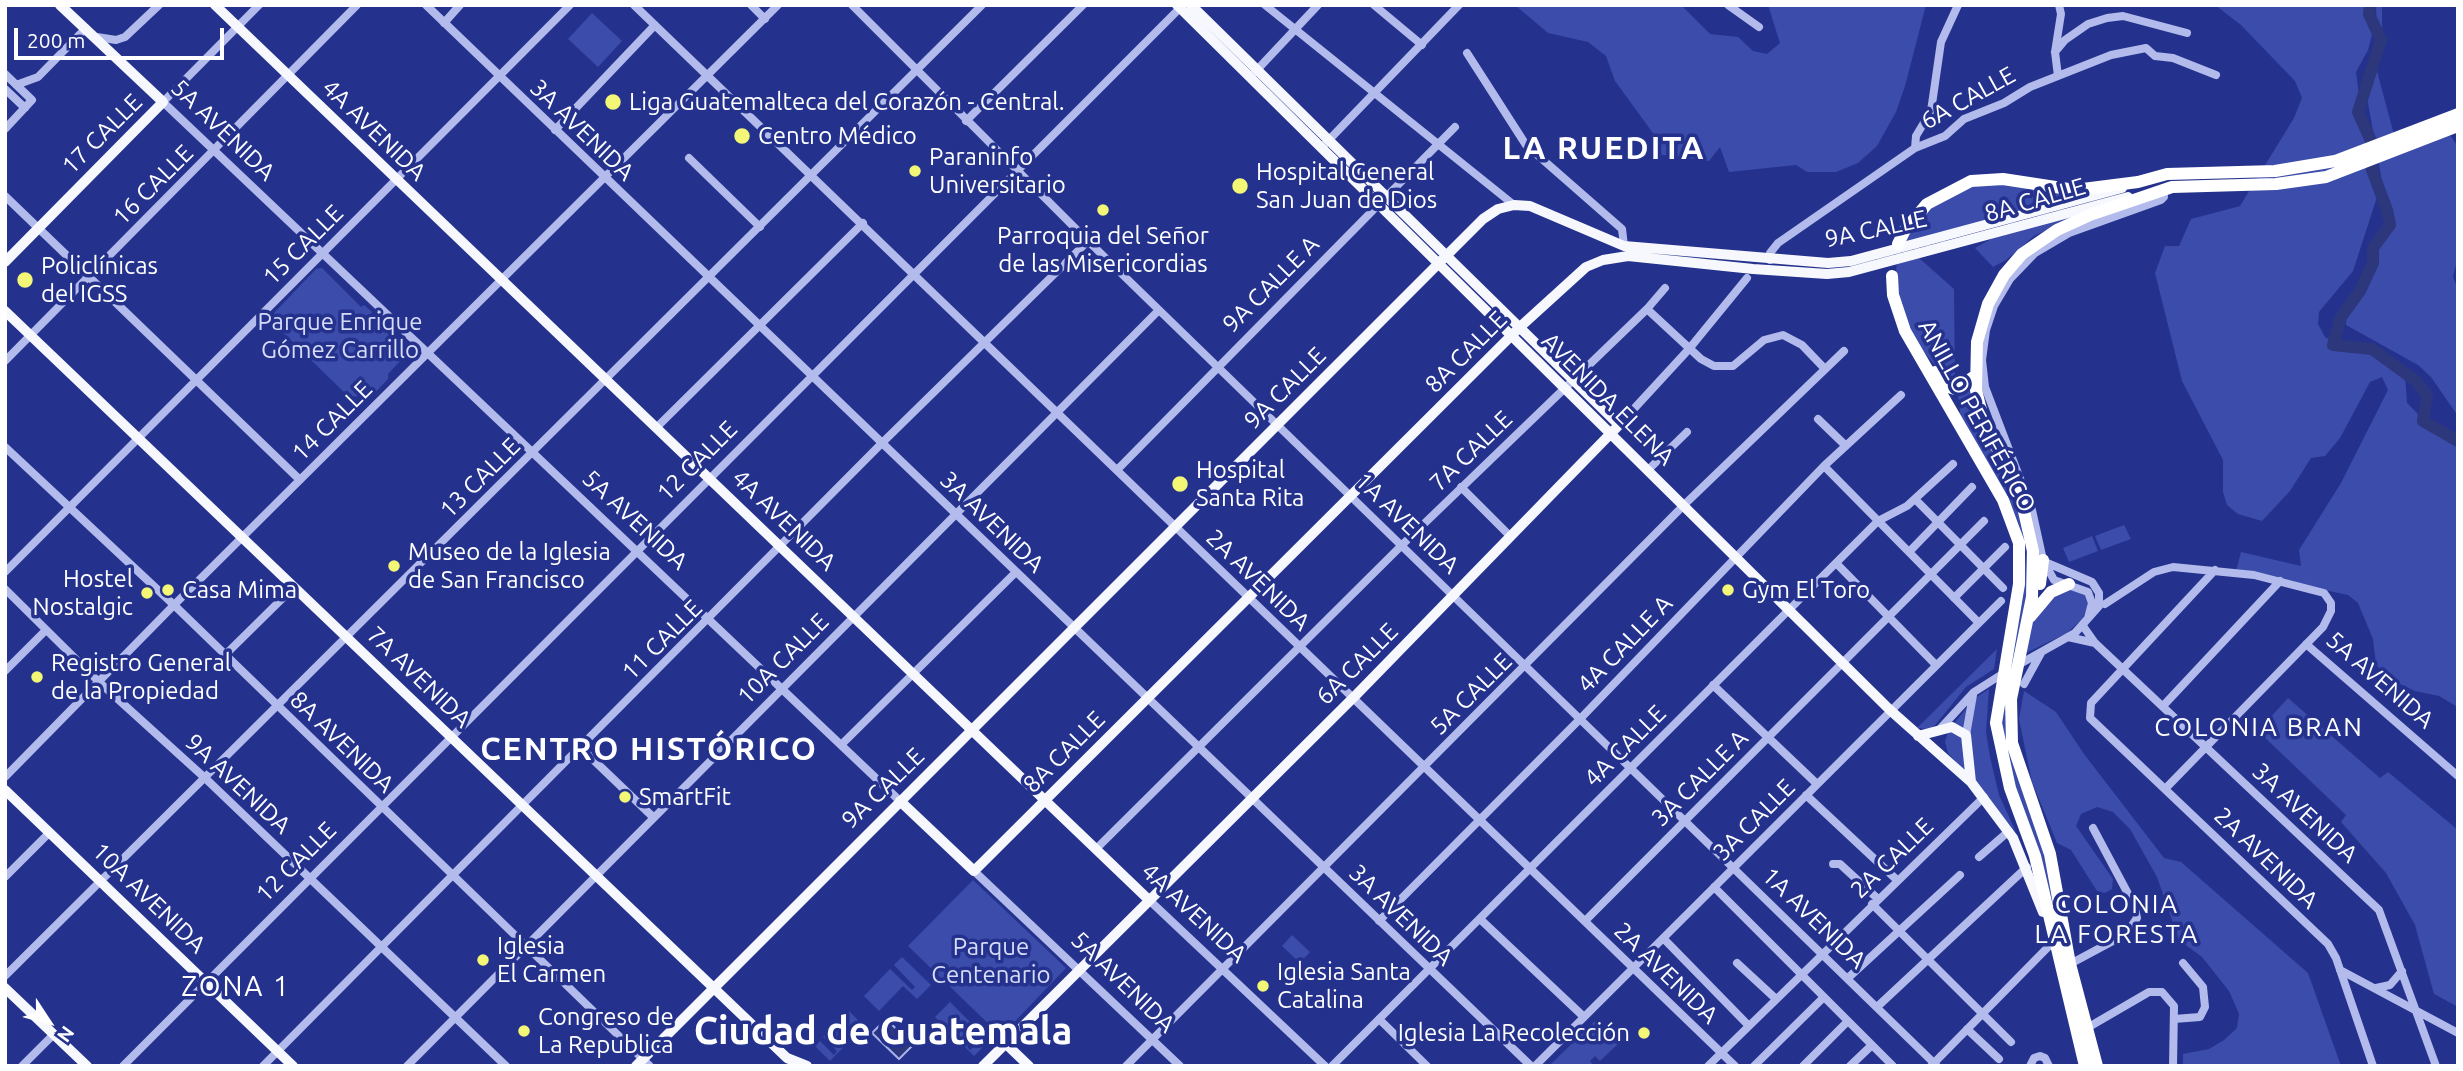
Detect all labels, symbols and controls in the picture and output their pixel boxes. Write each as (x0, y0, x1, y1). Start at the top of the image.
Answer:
scale bar (18, 14, 228, 58)
text: 200 m (27, 28, 85, 52)
street label: 6A CALLE (1916, 60, 2020, 136)
street label: 5A AVENIDA (165, 73, 281, 187)
street label: 4A AVENIDA (316, 73, 432, 187)
street label: 3A AVENIDA (524, 73, 640, 187)
street label: 17 CALLE (56, 88, 148, 180)
place label: Liga Guatemalteca del Corazón - Central. (629, 88, 1065, 116)
marker: Liga Guatemalteca del Corazón - Central. (603, 92, 623, 112)
place label: Centro Médico (758, 122, 917, 150)
marker: Centro Médico (732, 126, 752, 146)
district label: LA RUEDITA (1504, 129, 1704, 167)
street label: 16 CALLE (107, 139, 199, 231)
place label: Paraninfo Universitario (929, 143, 1066, 199)
place label: Hospital General San Juan de Dios (1256, 158, 1437, 214)
marker: Paraninfo Universitario (907, 163, 923, 179)
street label: 8A CALLE (1981, 172, 2089, 228)
marker: Hospital General San Juan de Dios (1230, 176, 1250, 196)
street label: 15 CALLE (257, 199, 349, 291)
marker: Parroquia del Señor de las Misericordias (1095, 202, 1111, 218)
street label: 9A CALLE (1822, 204, 1930, 254)
place label: Parroquia del Señor de las Misericordias (997, 222, 1209, 278)
street label: 9A CALLE A (1217, 230, 1325, 338)
place label: Policlínicas del IGSS (41, 252, 158, 308)
marker: Policlínicas del IGSS (15, 270, 35, 290)
street label: 8A CALLE (1419, 305, 1513, 399)
park label: Parque Enrique Gómez Carrillo (257, 308, 423, 364)
street label: ANILLO PERIFÉRICO (1912, 315, 2042, 517)
street label: AVENIDA ELENA (1536, 327, 1680, 471)
street label: 9A CALLE (1238, 341, 1332, 435)
street label: 14 CALLE (286, 375, 378, 467)
street label: 7A CALLE (1424, 405, 1518, 497)
street label: 12 CALLE (651, 415, 743, 507)
street label: 13 CALLE (434, 432, 526, 524)
place label: Hospital Santa Rita (1196, 456, 1304, 512)
street label: 4A AVENIDA (726, 463, 842, 577)
street label: 5A AVENIDA (576, 464, 694, 576)
street label: 3A AVENIDA (934, 465, 1050, 579)
street label: 1A AVENIDA (1349, 466, 1465, 580)
marker: Hospital Santa Rita (1170, 474, 1190, 494)
street label: 2A AVENIDA (1200, 523, 1316, 637)
place label: Museo de la Iglesia de San Francisco (408, 538, 611, 594)
marker: Museo de la Iglesia de San Francisco (386, 558, 402, 574)
place label: Hostel Nostalgic (33, 565, 133, 621)
place label: Casa Mima (182, 576, 297, 604)
place label: Gym El Toro (1742, 576, 1870, 604)
marker: Casa Mima (160, 582, 176, 598)
marker: Gym El Toro (1720, 582, 1736, 598)
marker: Hostel Nostalgic (139, 585, 155, 601)
street label: 4A CALLE A (1571, 589, 1679, 699)
street label: 11 CALLE (616, 594, 708, 686)
street label: 10A CALLE (731, 607, 835, 711)
street label: 6A CALLE (1310, 617, 1404, 711)
street label: 7A AVENIDA (361, 620, 477, 734)
street label: 5A AVENIDA (2320, 625, 2440, 735)
street label: 5A CALLE (1424, 647, 1518, 741)
place label: Registro General de la Propiedad (51, 649, 231, 705)
marker: Registro General de la Propiedad (29, 669, 45, 685)
street label: 8A AVENIDA (284, 685, 400, 799)
street label: 4A CALLE (1578, 699, 1672, 793)
street label: 8A CALLE (1017, 705, 1111, 799)
district label: COLONIA BRAN (2156, 711, 2362, 743)
street label: 3A CALLE A (1646, 724, 1754, 832)
street label: 9A AVENIDA (179, 728, 297, 840)
district label: CENTRO HISTÓRICO (482, 730, 816, 768)
street label: 9A CALLE (836, 742, 930, 834)
street label: 3A AVENIDA (2246, 757, 2364, 869)
street label: 3A CALLE (1707, 773, 1801, 867)
place label: SmartFit (639, 783, 731, 811)
marker: SmartFit (617, 789, 633, 805)
street label: 2A AVENIDA (2208, 801, 2324, 915)
street label: 2A CALLE (1845, 812, 1939, 904)
street label: 12 CALLE (250, 816, 342, 908)
street label: 10A AVENIDA (86, 837, 212, 959)
street label: 4A AVENIDA (1135, 857, 1253, 969)
street label: 3A AVENIDA (1343, 858, 1459, 972)
street label: 1A AVENIDA (1756, 861, 1872, 975)
district label: COLONIA LA FORESTA (2036, 888, 2198, 950)
street label: 2A AVENIDA (1608, 916, 1724, 1030)
street label: 5A AVENIDA (1065, 925, 1181, 1039)
place label: Iglesia El Carmen (497, 932, 606, 988)
park label: Parque Centenario (931, 933, 1051, 989)
marker: Iglesia El Carmen (475, 952, 491, 968)
place label: Iglesia Santa Catalina (1277, 958, 1411, 1014)
district label: ZONA 1 (182, 970, 290, 1004)
marker: Iglesia Santa Catalina (1255, 978, 1271, 994)
north arrow (14, 987, 84, 1057)
place label: Congreso de La Republica (538, 1003, 674, 1059)
district label: Ciudad de Guatemala (694, 1008, 1072, 1054)
place label: Iglesia La Recolección (1398, 1019, 1630, 1047)
text: N (53, 1022, 79, 1047)
marker: Congreso de La Republica (516, 1023, 532, 1039)
marker: Iglesia La Recolección (1636, 1025, 1652, 1041)

